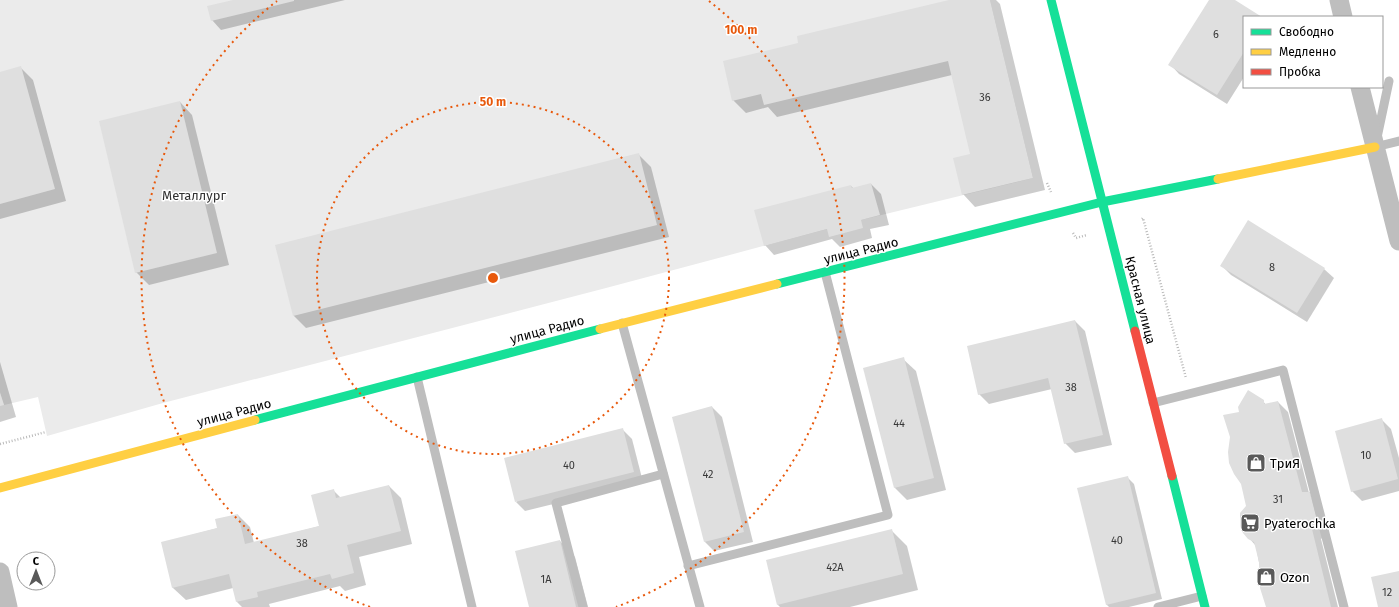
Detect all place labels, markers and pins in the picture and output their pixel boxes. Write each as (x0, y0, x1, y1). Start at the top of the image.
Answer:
centre of rings (486, 271, 500, 285)
shop icon: ТриЯ (1245, 452, 1267, 474)
place label: ТриЯ (1270, 456, 1300, 471)
supermarket icon: Pyaterochka (1239, 512, 1261, 534)
place label: Pyaterochka (1264, 516, 1336, 531)
shop icon: Ozon (1255, 566, 1277, 588)
place label: Ozon (1280, 570, 1310, 585)

